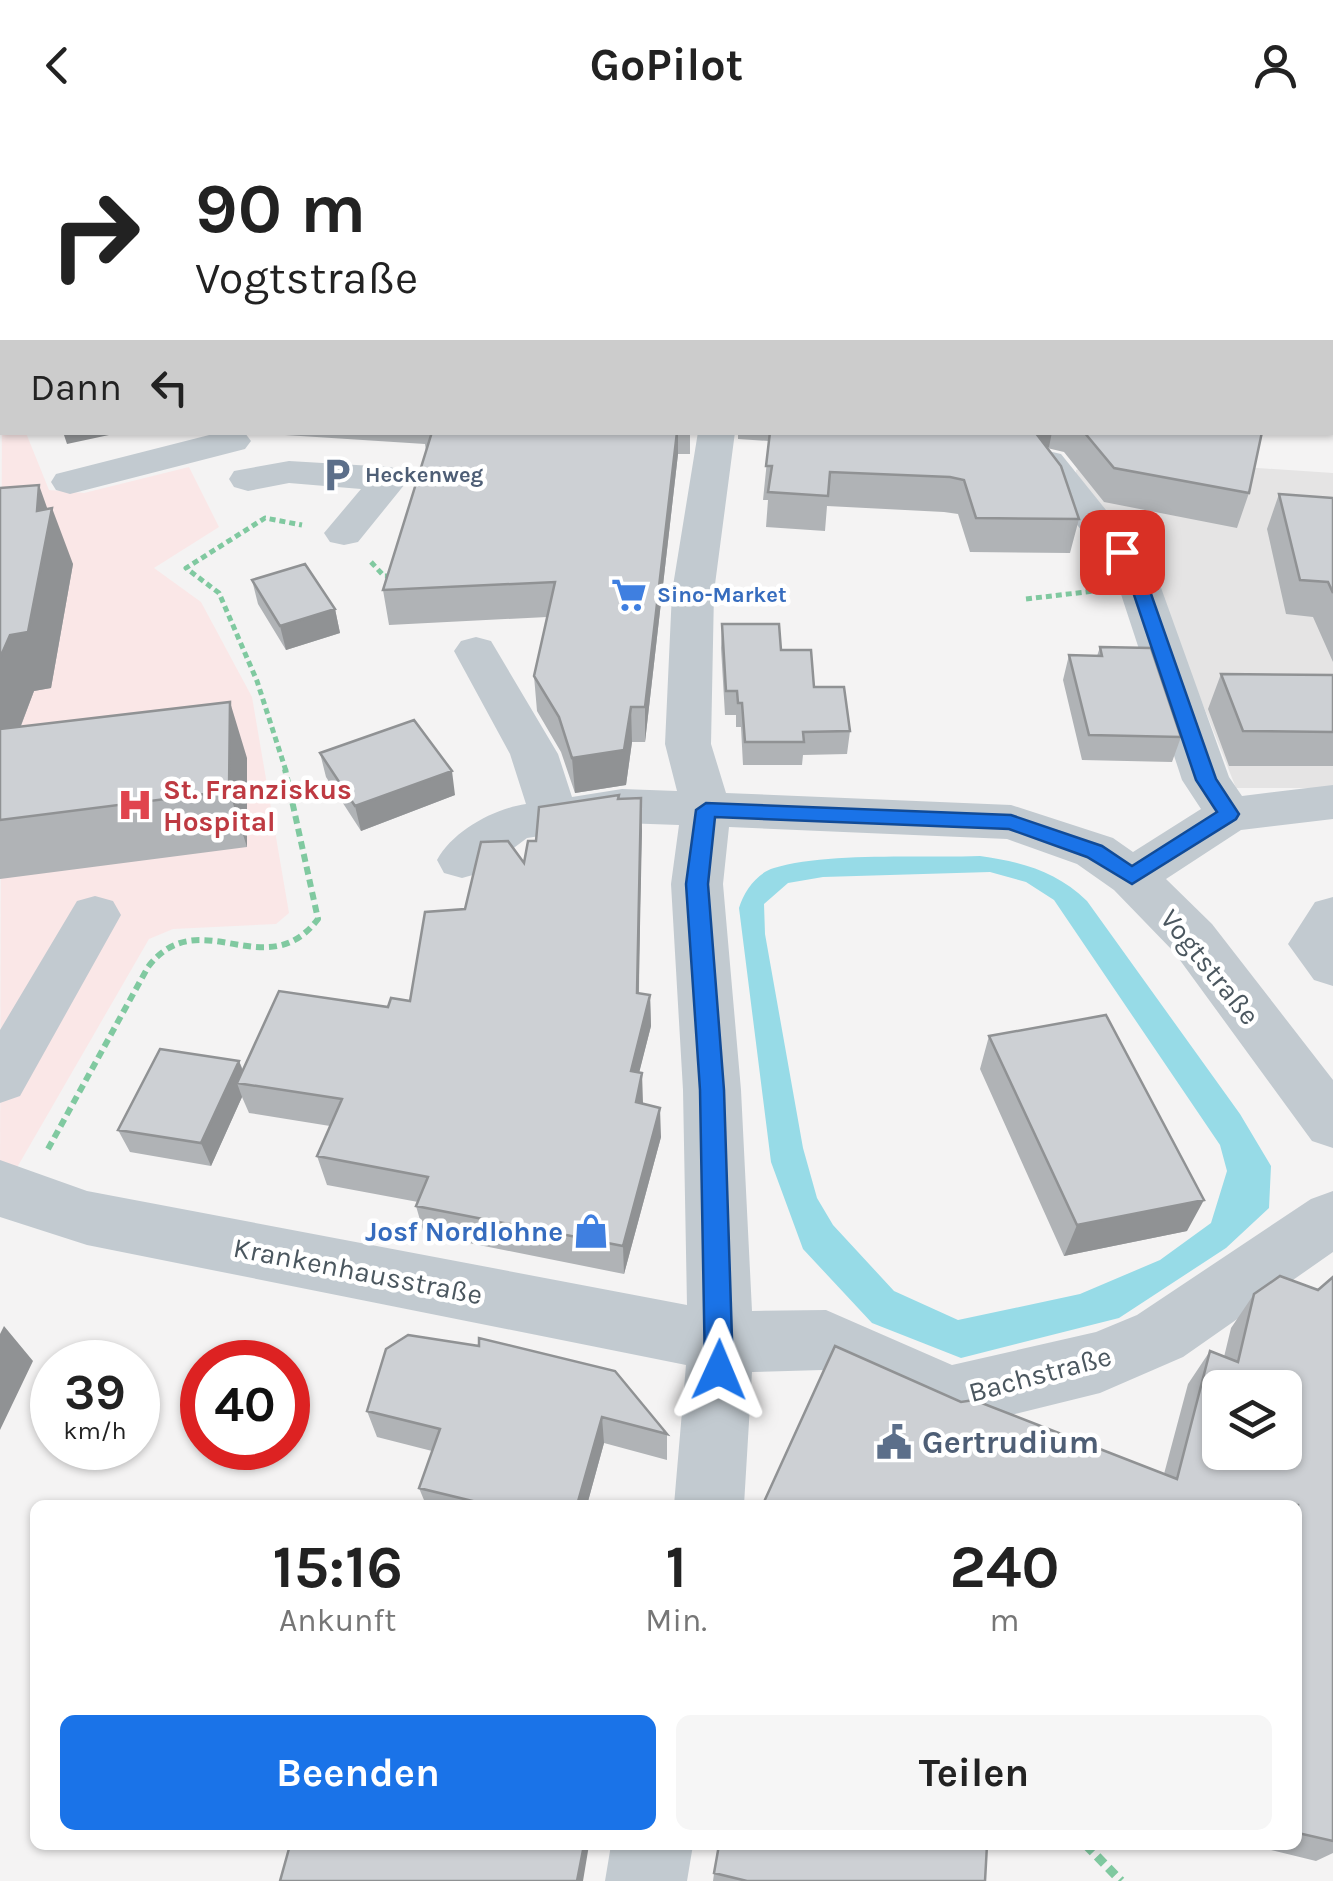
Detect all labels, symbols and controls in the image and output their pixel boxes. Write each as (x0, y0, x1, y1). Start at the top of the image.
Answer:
icon: back (30, 38, 85, 93)
icon: person (1248, 38, 1303, 93)
text: GoPilot (590, 39, 743, 91)
text: 90 m (195, 168, 366, 250)
icon: right (30, 170, 160, 300)
text: Vogtstraße (195, 252, 418, 304)
icon: left (142, 360, 197, 415)
text: Dann (30, 365, 122, 410)
parking icon: Heckenweg (318, 456, 356, 494)
place label: Heckenweg (365, 462, 484, 488)
pin (1080, 510, 1165, 595)
icon: arrive (1095, 525, 1150, 580)
supermarket icon: Sino-Market (610, 576, 648, 614)
place label: Sino-Market (657, 582, 787, 608)
place label: St. Franziskus Hospital (163, 773, 352, 838)
hospital icon: St. Franziskus Hospital (116, 786, 154, 824)
street label: Vogtstraße (1153, 903, 1267, 1031)
shop icon: Josf Nordlohne (572, 1212, 610, 1250)
place label: Josf Nordlohne (365, 1215, 563, 1248)
street label: Krankenhausstraße (231, 1231, 485, 1311)
position arrow (667, 1318, 771, 1422)
street label: Bachstraße (965, 1339, 1115, 1409)
speed limit sign: 40 (180, 1340, 310, 1470)
text: 39 (64, 1363, 126, 1422)
map controls (1202, 1370, 1302, 1470)
button: layers (1202, 1370, 1302, 1470)
text: km/h (63, 1416, 127, 1445)
public building icon: Gertrudium (875, 1423, 913, 1461)
place label: Gertrudium (922, 1424, 1099, 1461)
text: 15:16 (273, 1532, 403, 1602)
text: 1 (665, 1532, 687, 1602)
text: 240 (950, 1532, 1059, 1602)
text: Ankunft (279, 1602, 396, 1639)
text: Min. (645, 1602, 707, 1639)
text: m (990, 1602, 1019, 1639)
button: Beenden (60, 1715, 656, 1830)
button: Teilen (676, 1715, 1272, 1830)

